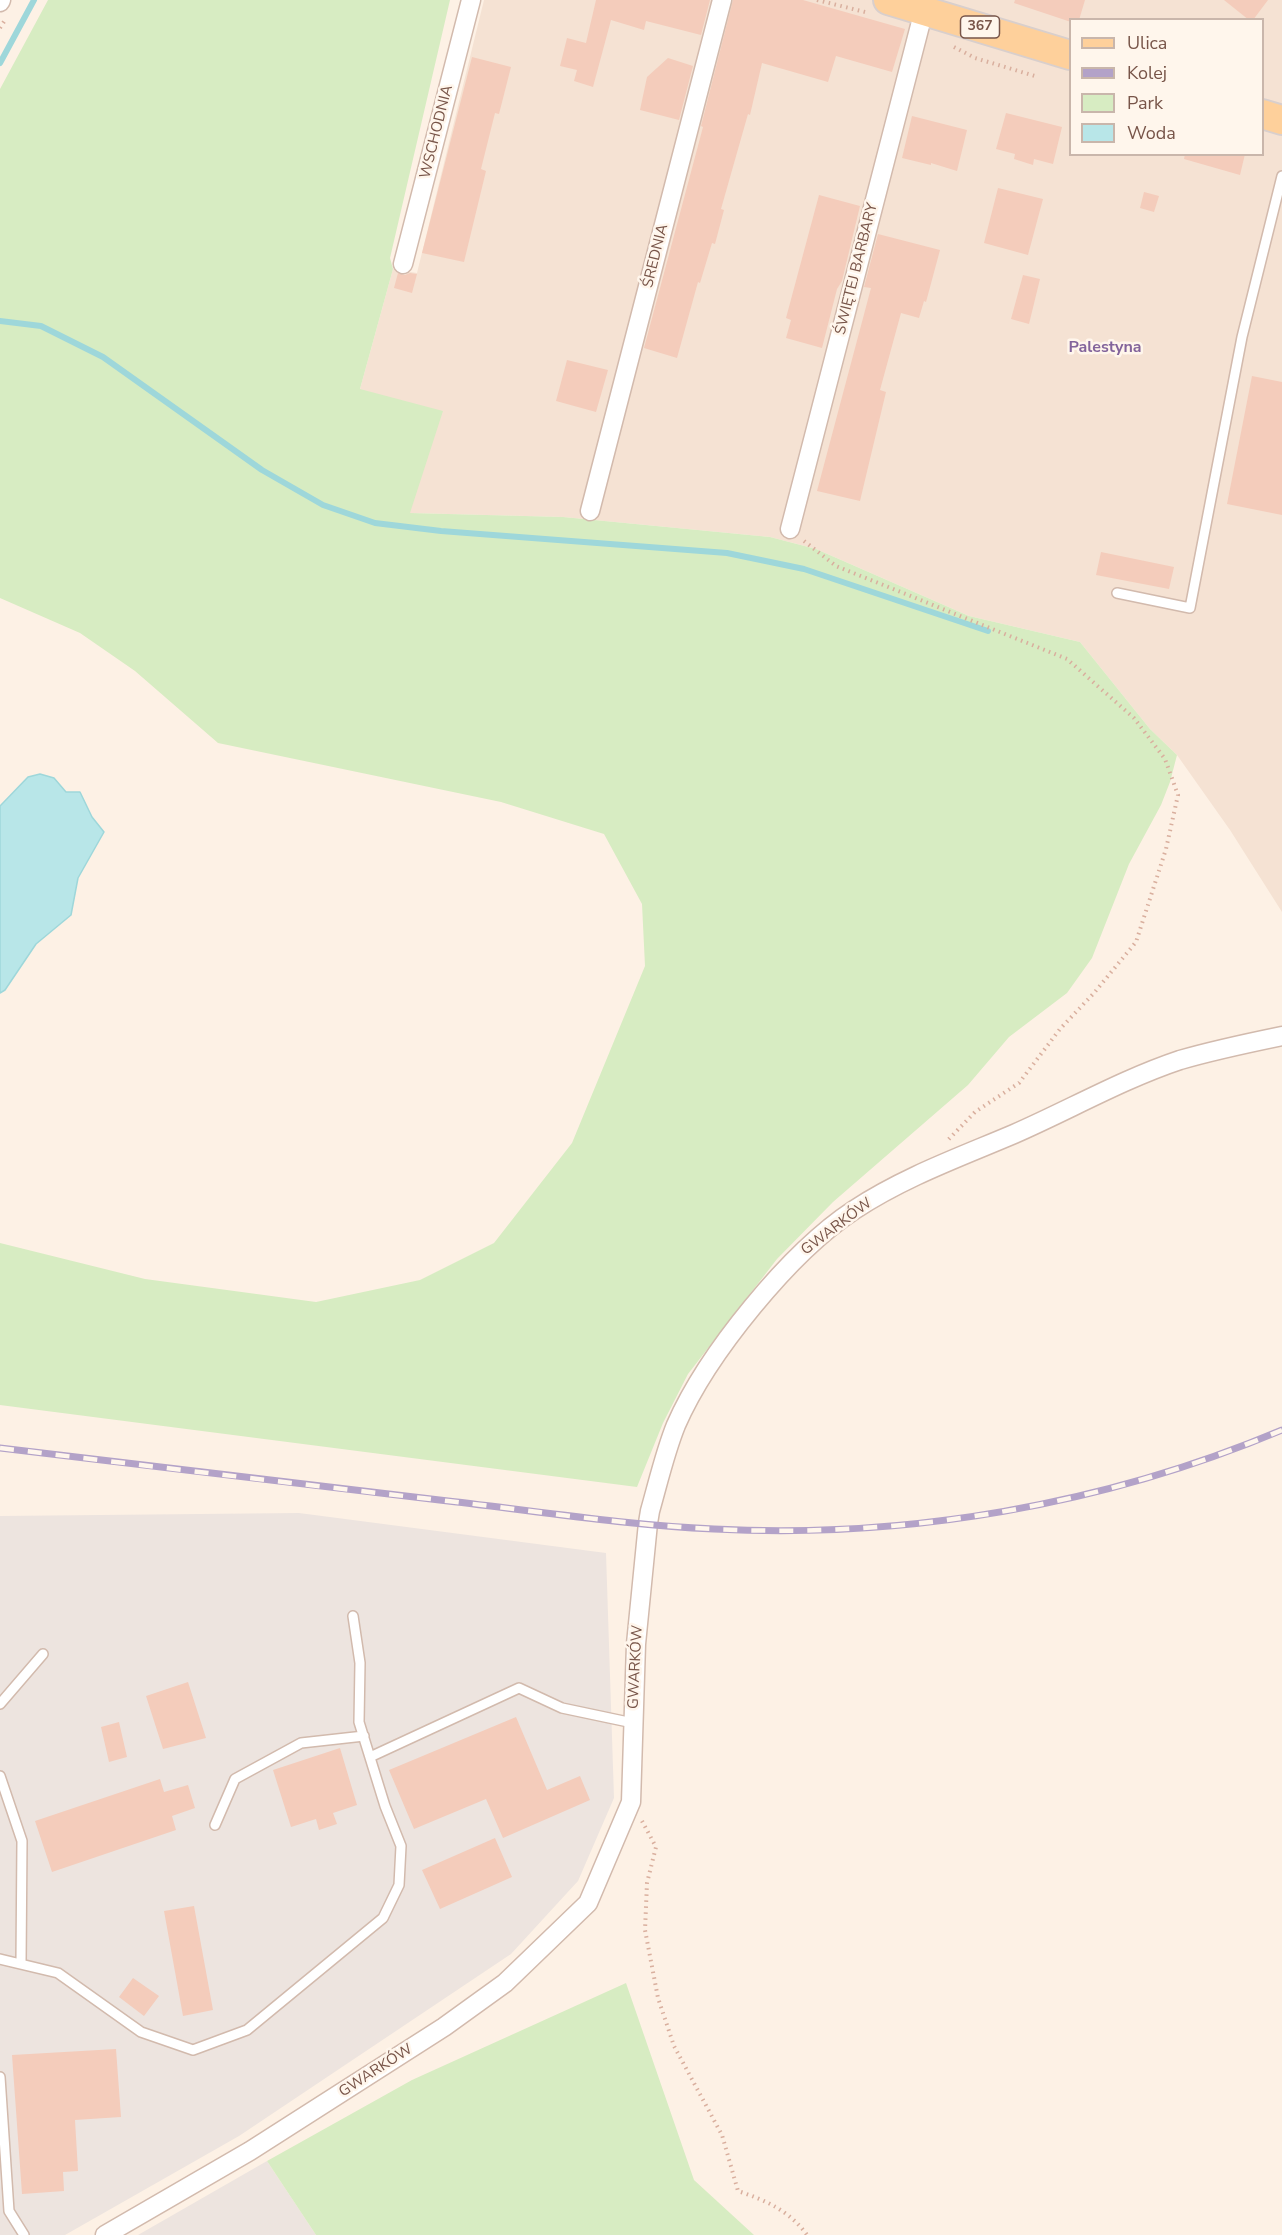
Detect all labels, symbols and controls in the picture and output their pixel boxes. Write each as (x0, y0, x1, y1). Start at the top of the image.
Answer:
road number: 367 (960, 16, 1000, 38)
legend (1069, 18, 1264, 156)
text: Ulica (1127, 31, 1167, 55)
text: Kolej (1127, 61, 1167, 85)
street label: WSCHODNIA (417, 83, 457, 181)
text: Park (1127, 91, 1163, 115)
text: Woda (1127, 121, 1176, 145)
street label: ŚWIĘTEJ BARBARY (832, 201, 882, 337)
street label: ŚREDNIA (639, 222, 673, 290)
district label: Palestyna (1068, 338, 1142, 358)
street label: GWARKÓW (798, 1195, 876, 1259)
street label: GWARKÓW (625, 1625, 647, 1709)
street label: GWARKÓW (336, 2041, 416, 2101)

